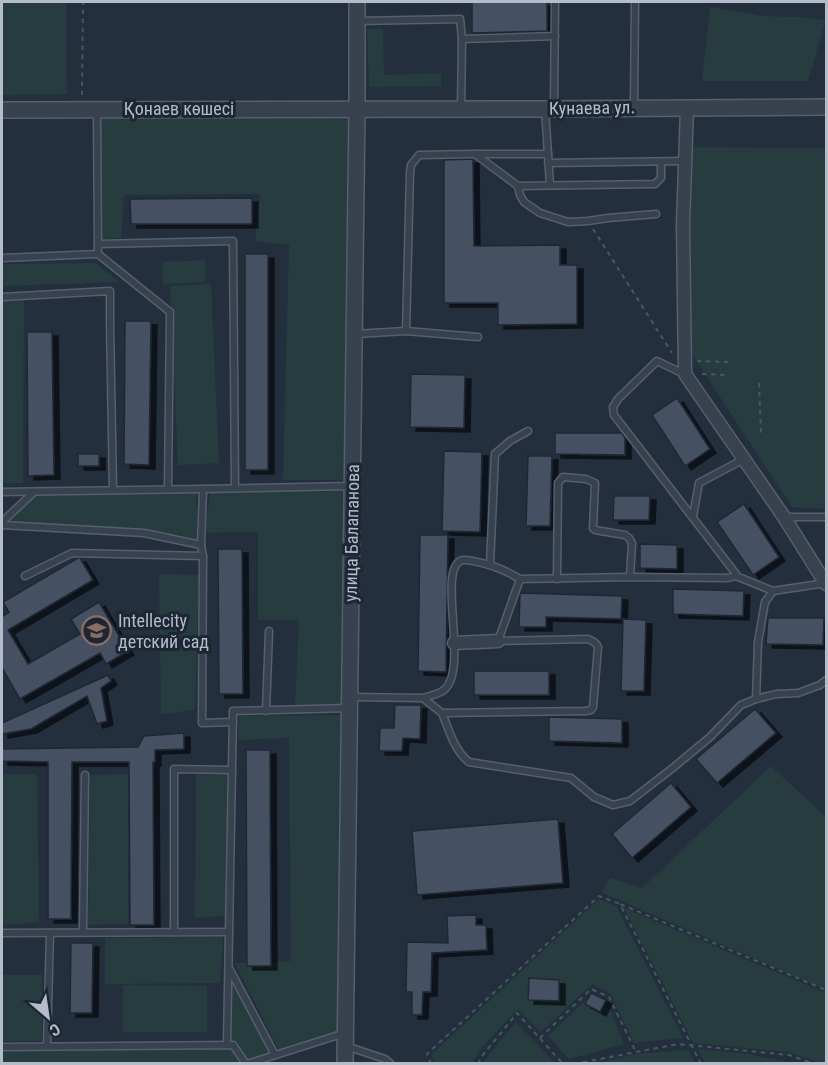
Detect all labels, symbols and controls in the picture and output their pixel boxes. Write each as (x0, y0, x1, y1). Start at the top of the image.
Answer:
street label: Кунаева ул. (549, 96, 635, 119)
street label: Қонаев көшесі (124, 98, 234, 119)
street label: улица Балапанова (340, 464, 363, 602)
place label: Intellecity детский сад (118, 610, 209, 652)
school or university icon: Intellecity детский сад (81, 615, 113, 647)
north arrow (18, 987, 78, 1047)
text: С (46, 1019, 64, 1040)

